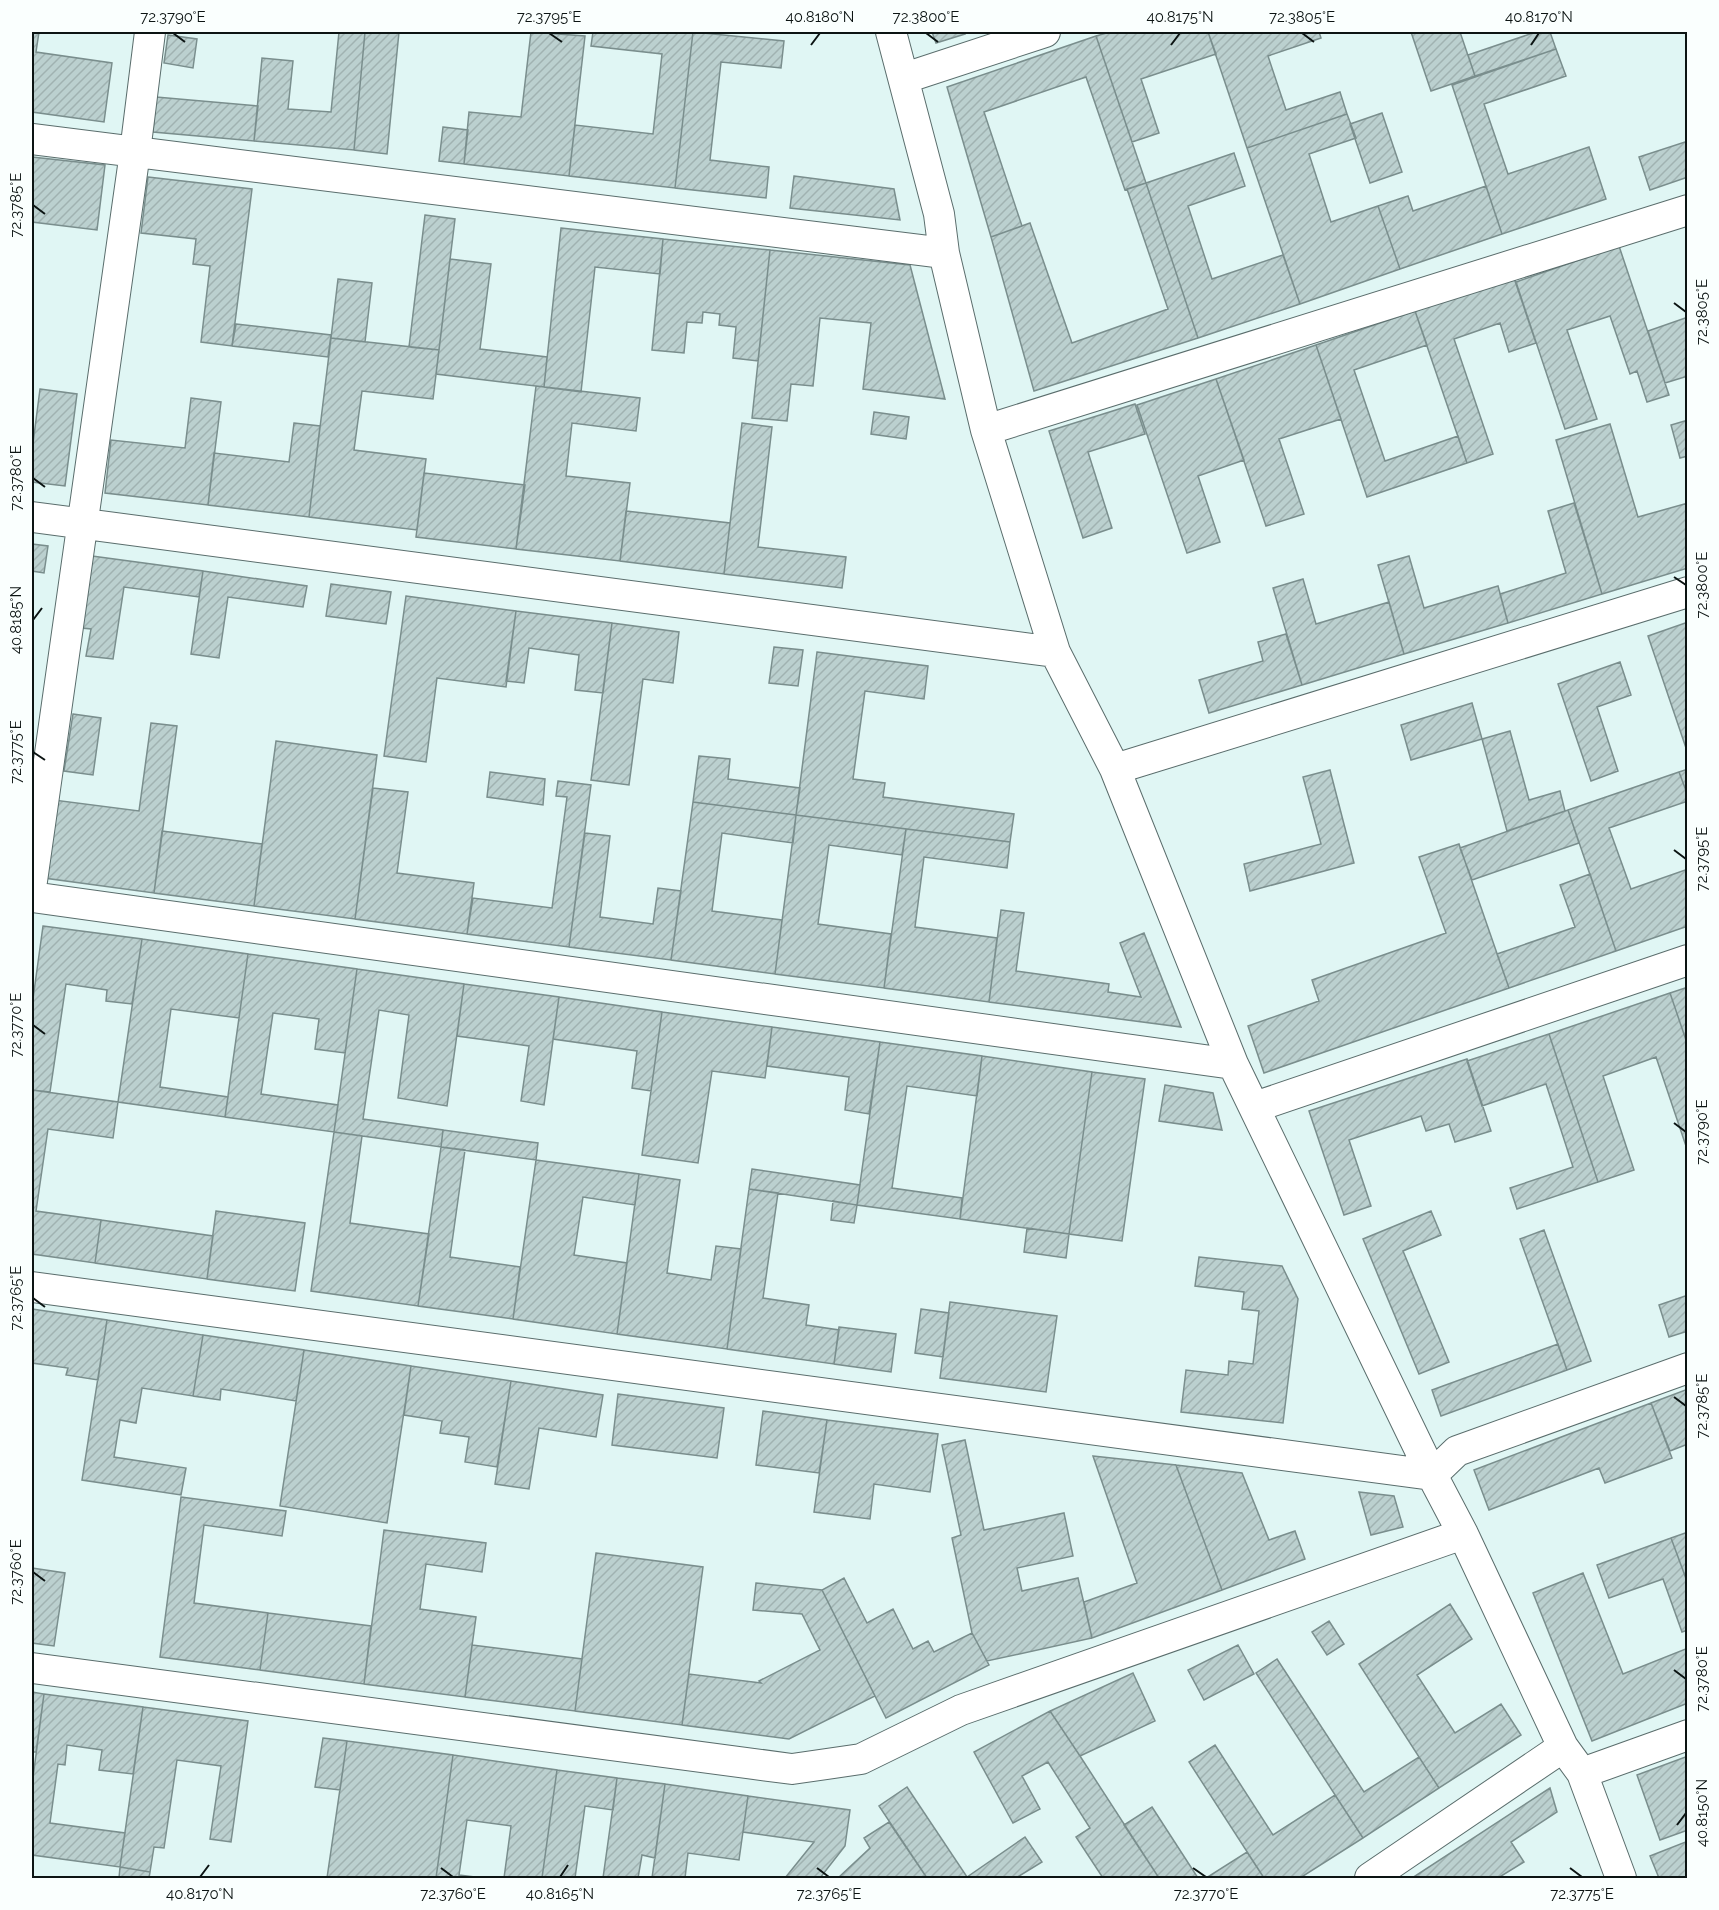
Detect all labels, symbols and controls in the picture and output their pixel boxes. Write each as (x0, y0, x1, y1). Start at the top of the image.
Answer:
text: 72.3790°E (140, 8, 206, 26)
text: 72.3795°E (517, 8, 581, 26)
text: 40.8180°N (786, 8, 854, 26)
text: 72.3800°E (893, 8, 959, 26)
text: 40.8175°N (1147, 8, 1213, 26)
text: 72.3805°E (1269, 8, 1335, 26)
text: 40.8170°N (1505, 8, 1573, 26)
text: 72.3785°E (7, 173, 25, 237)
text: 72.3805°E (1693, 279, 1711, 345)
text: 72.3780°E (7, 445, 25, 511)
text: 72.3800°E (1693, 552, 1711, 618)
text: 40.8185°N (7, 586, 25, 654)
text: 72.3775°E (7, 720, 25, 784)
text: 72.3795°E (1693, 827, 1711, 891)
text: 72.3770°E (7, 993, 25, 1057)
text: 72.3790°E (1693, 1099, 1711, 1165)
text: 72.3765°E (7, 1266, 25, 1330)
text: 72.3785°E (1693, 1374, 1711, 1438)
text: 72.3760°E (7, 1539, 25, 1605)
text: 72.3780°E (1693, 1646, 1711, 1712)
text: 40.8150°N (1693, 1779, 1711, 1847)
text: 40.8170°N (166, 1885, 234, 1903)
text: 72.3760°E (420, 1885, 486, 1903)
text: 40.8165°N (526, 1885, 594, 1903)
text: 72.3765°E (797, 1885, 861, 1903)
text: 72.3770°E (1174, 1885, 1238, 1903)
text: 72.3775°E (1550, 1885, 1614, 1903)

